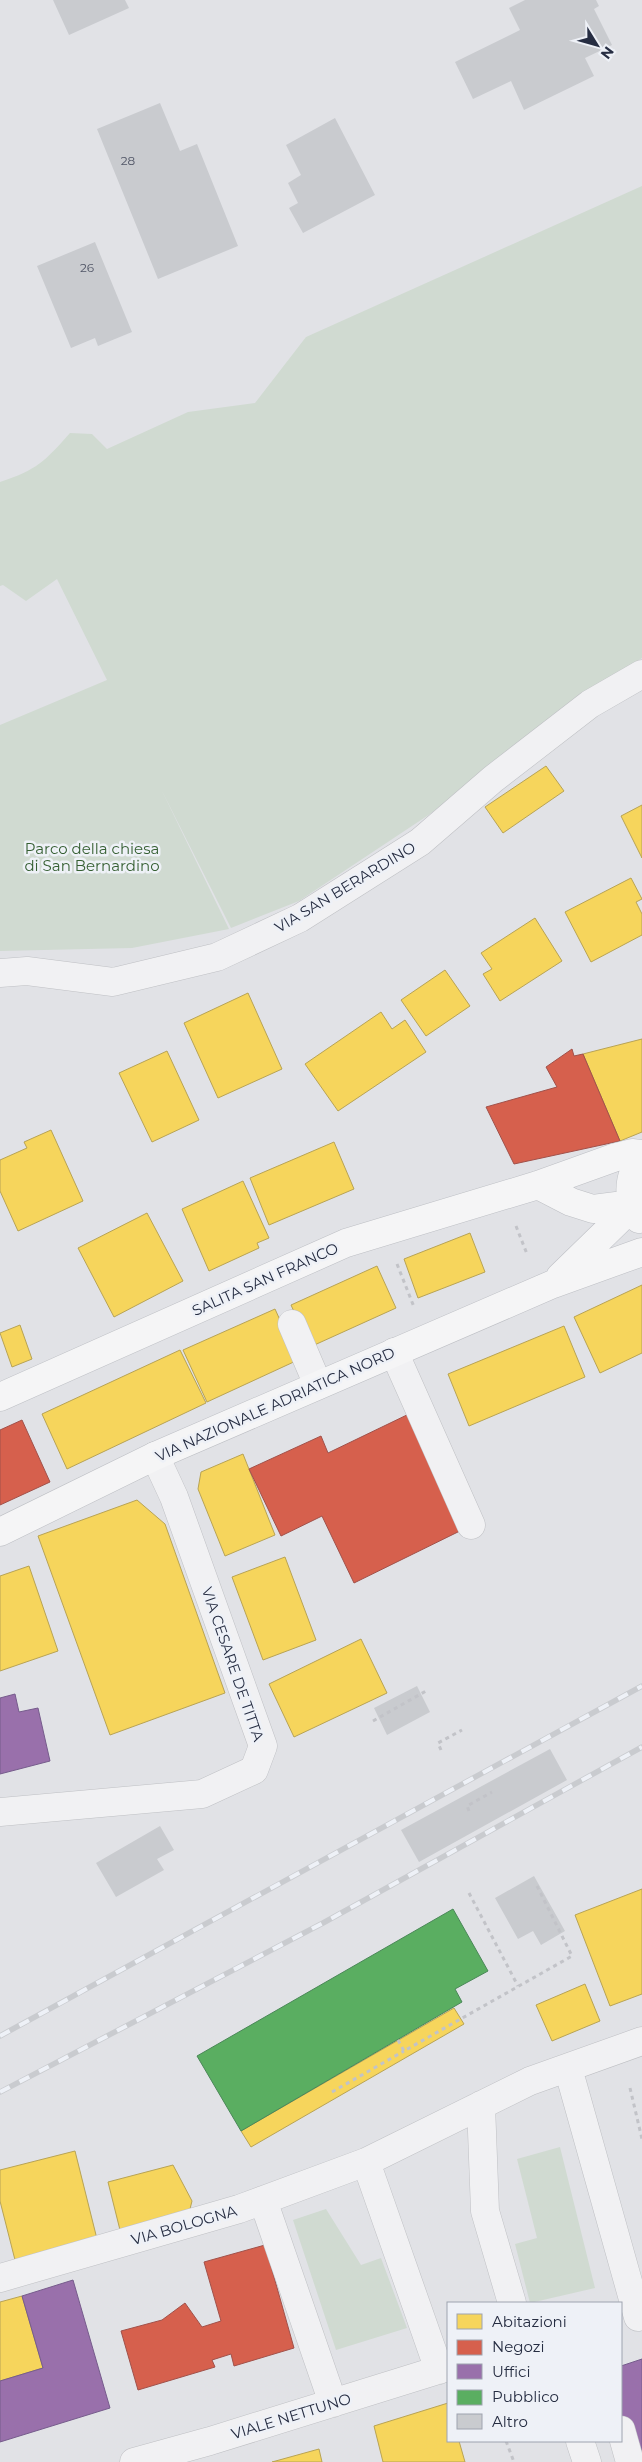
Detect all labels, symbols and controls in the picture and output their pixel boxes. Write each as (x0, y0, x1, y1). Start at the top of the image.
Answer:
north arrow (572, 20, 622, 70)
text: N (597, 43, 618, 63)
house number: 28 (121, 153, 136, 168)
house number: 26 (80, 260, 94, 275)
street label: VIA SAN BERARDINO (271, 837, 419, 937)
park label: Parco della chiesa di San Bernardino (24, 839, 160, 875)
street label: SALITA SAN FRANCO (189, 1238, 341, 1320)
street label: VIA NAZIONALE ADRIATICA NORD (152, 1342, 398, 1466)
street label: VIA CESARE DE TITTA (198, 1584, 268, 1744)
street label: VIA BOLOGNA (129, 2201, 239, 2249)
legend (447, 2302, 622, 2442)
text: Abitazioni (492, 2312, 567, 2331)
text: Negozi (492, 2337, 545, 2356)
text: Uffici (492, 2362, 530, 2381)
text: Pubblico (492, 2387, 559, 2406)
street label: VIALE NETTUNO (229, 2389, 353, 2443)
text: Altro (492, 2412, 528, 2431)

